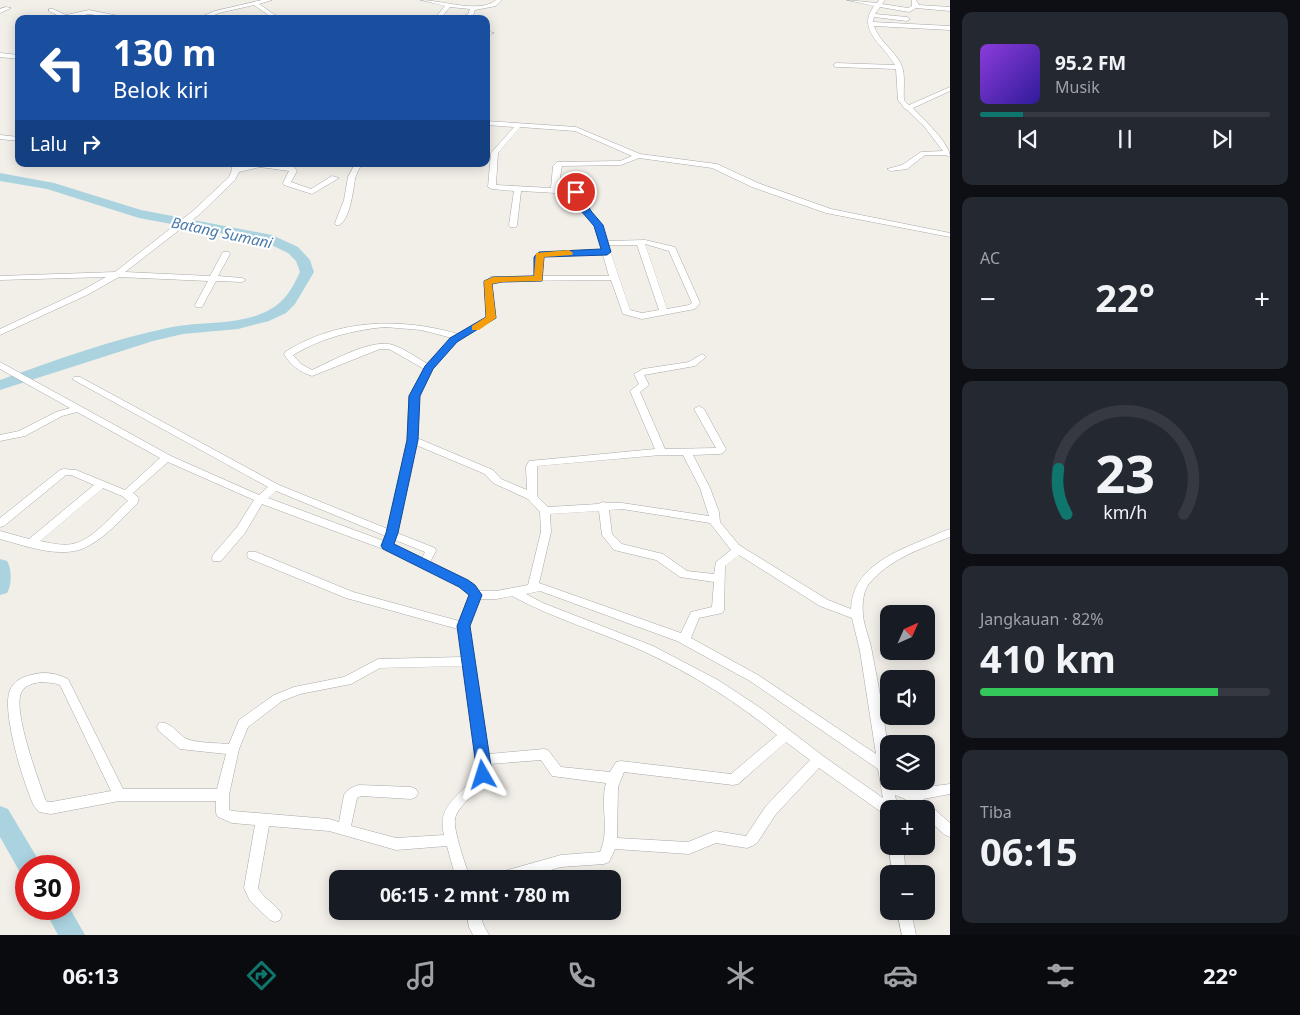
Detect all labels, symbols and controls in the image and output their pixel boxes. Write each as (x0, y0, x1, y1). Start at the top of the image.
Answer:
text: 130 m (113, 29, 216, 76)
icon: left (30, 35, 95, 100)
text: 95.2 FM (1055, 50, 1126, 76)
text: Belok kiri (113, 74, 208, 104)
text: Musik (1055, 76, 1100, 98)
icon: previous (1014, 125, 1042, 153)
icon: pause (1111, 125, 1139, 153)
icon: next (1208, 125, 1236, 153)
icon: right (77, 130, 105, 158)
text: Lalu (30, 131, 67, 157)
pin (555, 171, 597, 213)
icon: arrive (562, 178, 590, 206)
water label: Batang Sumani (170, 212, 275, 253)
text: AC (980, 247, 1000, 269)
text: 22° (1095, 271, 1155, 323)
text: − (980, 279, 996, 317)
text: + (1254, 279, 1270, 317)
text: 23 (1095, 437, 1155, 508)
text: km/h (1103, 500, 1147, 524)
north arrow (880, 605, 935, 660)
map controls (880, 605, 935, 920)
text: Jangkauan · 82% (980, 608, 1104, 630)
text: 410 km (980, 632, 1116, 684)
button: sound (880, 670, 935, 725)
button: layers (880, 735, 935, 790)
position arrow (456, 748, 508, 800)
button: + (880, 800, 935, 855)
text: Tiba (980, 801, 1012, 823)
text: 06:15 (980, 825, 1078, 877)
speed limit sign: 30 (15, 855, 80, 920)
button: − (880, 865, 935, 920)
text: 06:15 · 2 mnt · 780 m (380, 882, 570, 908)
icon: directions (244, 958, 279, 993)
icon: music (404, 958, 439, 993)
icon: phone (564, 958, 599, 993)
icon: climate (723, 958, 758, 993)
icon: car (883, 958, 918, 993)
icon: filters (1043, 958, 1078, 993)
text: 06:13 (62, 960, 119, 990)
text: 22° (1203, 960, 1237, 990)

